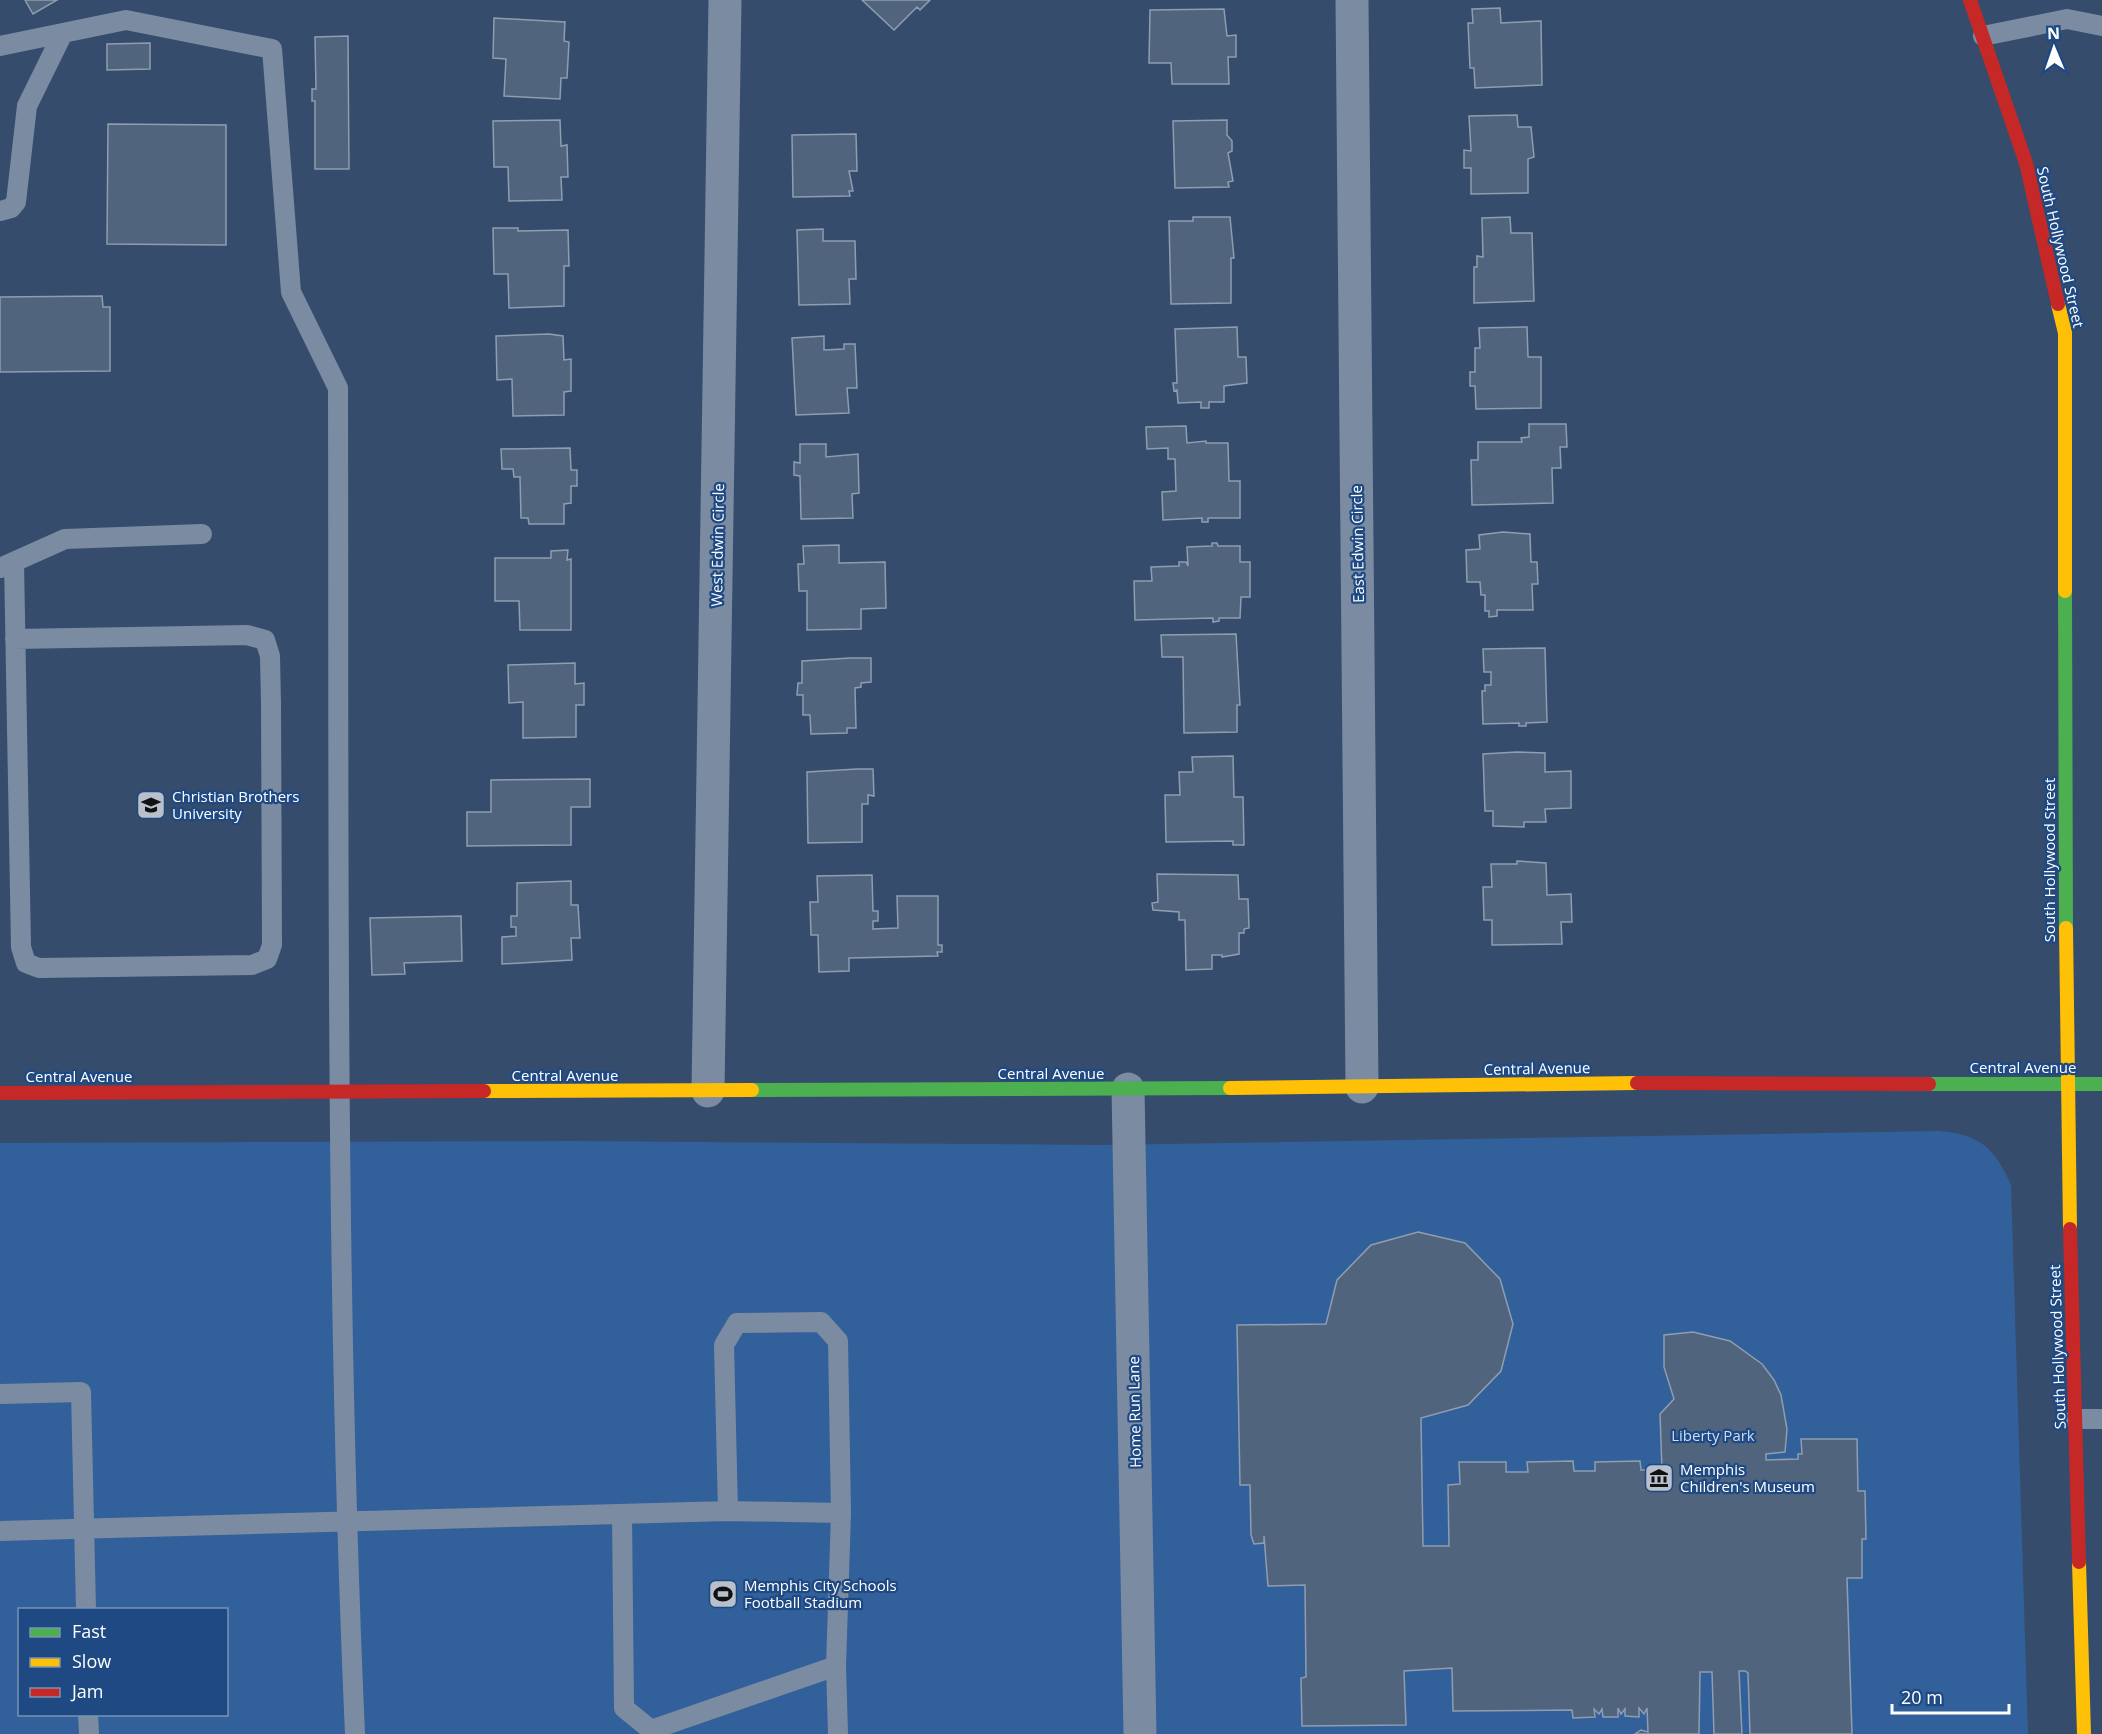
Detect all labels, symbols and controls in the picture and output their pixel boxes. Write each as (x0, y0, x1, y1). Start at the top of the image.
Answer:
north arrow (2024, 18, 2084, 78)
text: N (2047, 22, 2060, 44)
street label: South Hollywood Street (2033, 165, 2089, 329)
street label: West Edwin Circle (706, 483, 728, 607)
street label: East Edwin Circle (1346, 485, 1368, 603)
street label: South Hollywood Street (2039, 778, 2059, 942)
place label: Christian Brothers University (172, 786, 299, 823)
school or university icon: Christian Brothers University (135, 789, 167, 821)
street label: Central Avenue (1483, 1057, 1591, 1079)
street label: Central Avenue (1970, 1057, 2076, 1077)
street label: Central Avenue (998, 1063, 1104, 1083)
street label: Central Avenue (512, 1065, 618, 1085)
street label: Central Avenue (26, 1066, 132, 1086)
street label: South Hollywood Street (2044, 1264, 2070, 1430)
street label: Home Run Lane (1123, 1356, 1145, 1468)
park label: Liberty Park (1671, 1425, 1755, 1445)
place label: Memphis Children's Museum (1680, 1459, 1815, 1496)
museum icon: Memphis Children's Museum (1643, 1462, 1675, 1494)
place label: Memphis City Schools Football Stadium (744, 1575, 897, 1612)
sports icon: Memphis City Schools Football Stadium (707, 1578, 739, 1610)
legend (18, 1608, 228, 1716)
text: Fast (72, 1619, 106, 1643)
text: Slow (72, 1649, 111, 1673)
scale bar (1892, 1677, 2009, 1715)
text: Jam (70, 1679, 104, 1703)
text: 20 m (1901, 1685, 1943, 1709)

